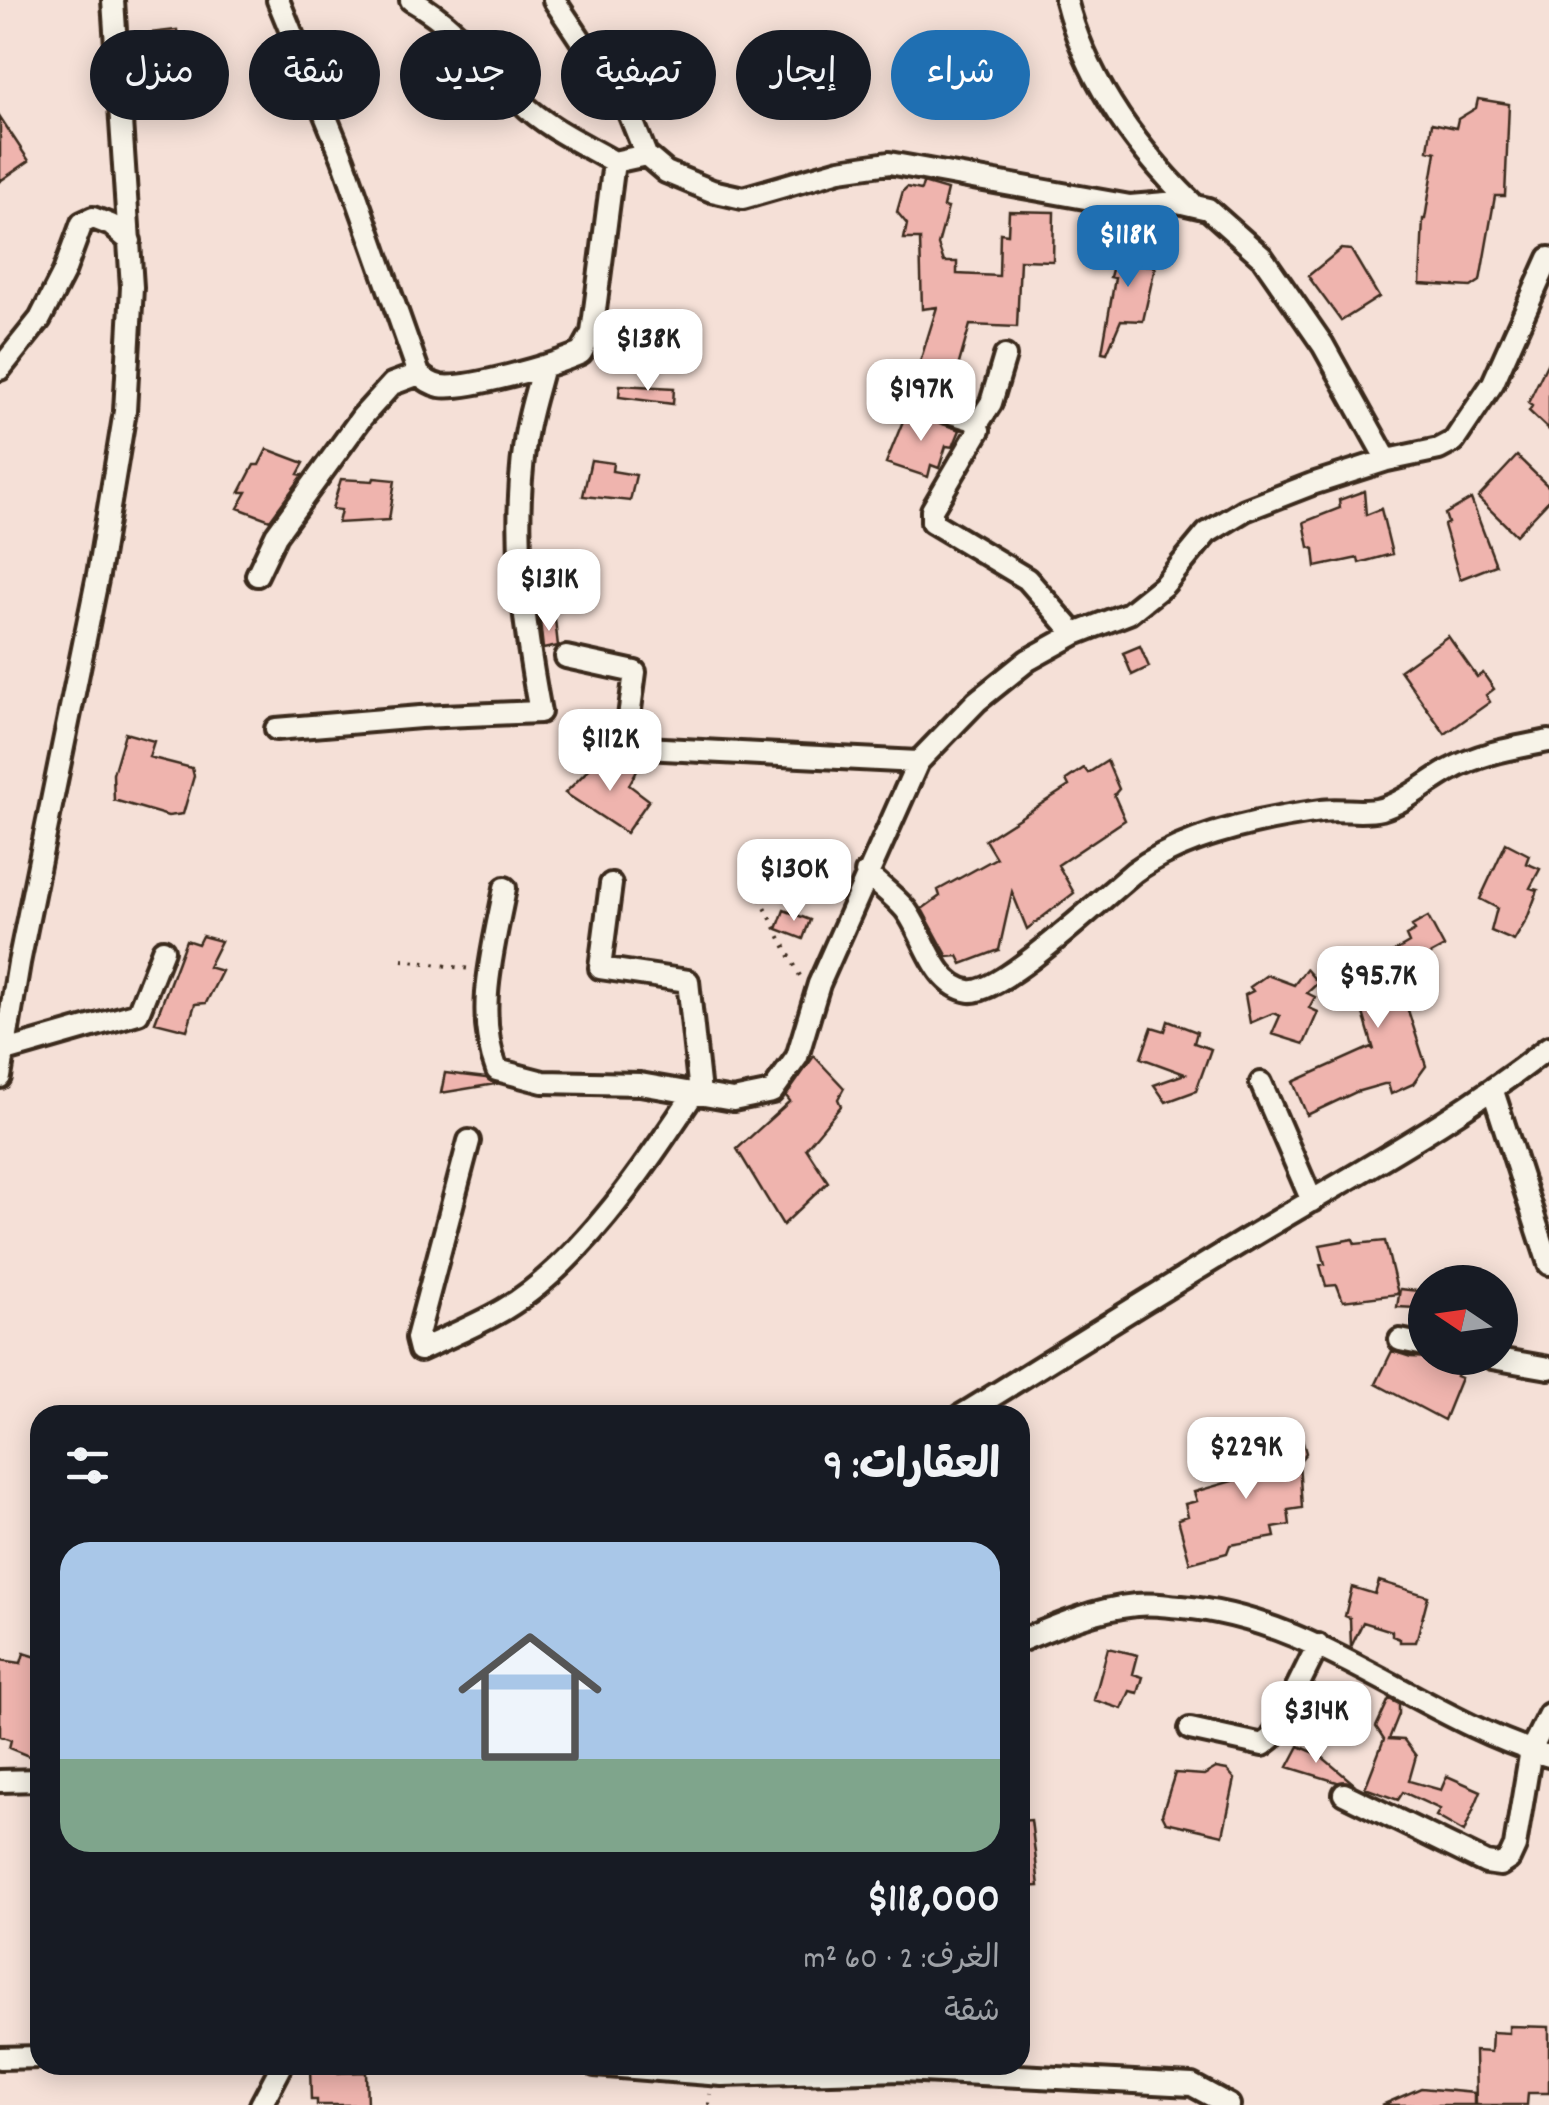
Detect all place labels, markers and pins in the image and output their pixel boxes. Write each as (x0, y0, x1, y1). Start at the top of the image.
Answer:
pin: $118K (1058, 205, 1198, 290)
pin: $138K (578, 309, 718, 394)
pin: $197K (851, 359, 991, 444)
pin: $131K (479, 549, 619, 634)
pin: $112K (540, 709, 680, 794)
pin: $130K (724, 839, 864, 924)
pin: $95.7K (1297, 946, 1459, 1031)
pin: $229K (1176, 1417, 1316, 1502)
pin: $314K (1246, 1681, 1386, 1766)

